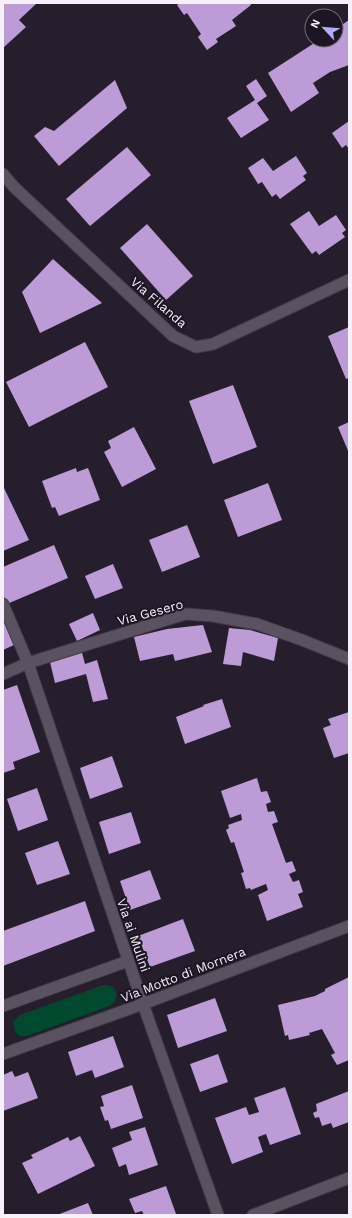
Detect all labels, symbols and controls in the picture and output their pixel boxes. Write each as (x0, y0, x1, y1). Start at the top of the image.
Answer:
north arrow (304, 8, 344, 48)
text: N (308, 17, 323, 30)
street label: Via Filanda (127, 274, 190, 331)
street label: Via Gesero (116, 596, 185, 628)
street label: Via ai Mulini (114, 897, 153, 974)
street label: Via Motto di Mornera (119, 943, 248, 1005)

